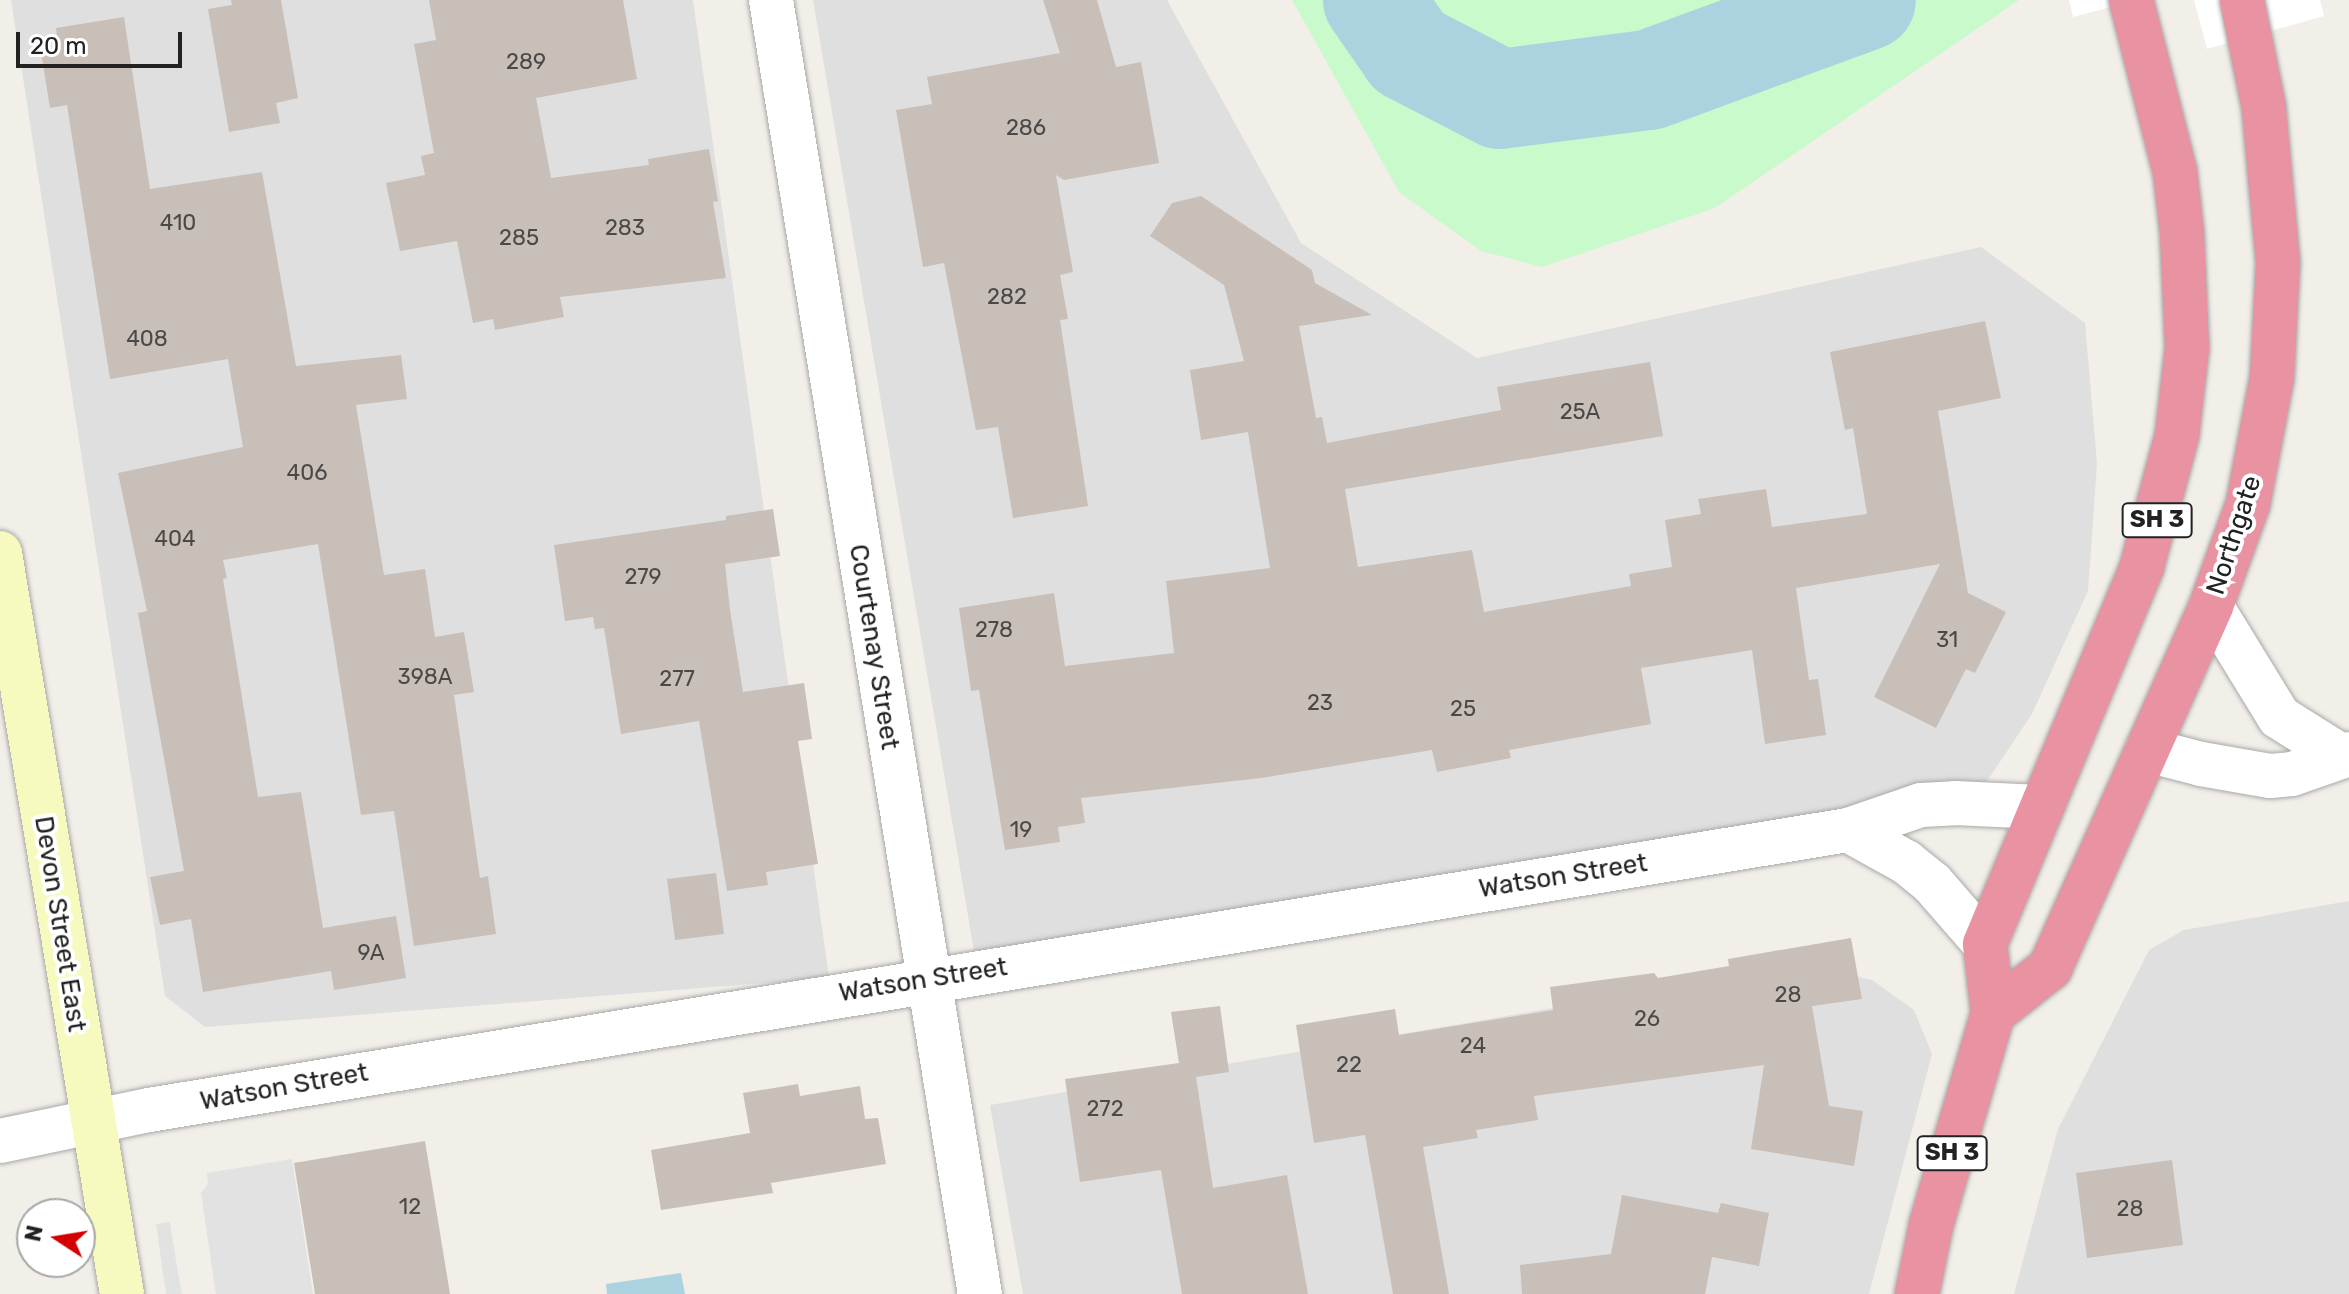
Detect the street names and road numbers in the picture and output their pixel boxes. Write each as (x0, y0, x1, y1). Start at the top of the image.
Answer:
street label: Northgate (2200, 472, 2268, 598)
road number: SH 3 (2121, 500, 2193, 540)
street label: Courtenay Street (842, 542, 906, 752)
street label: Devon Street East (28, 814, 92, 1034)
street label: Watson Street (1477, 847, 1649, 905)
street label: Watson Street (837, 951, 1009, 1009)
street label: Watson Street (198, 1057, 370, 1117)
road number: SH 3 (1916, 1133, 1988, 1173)

